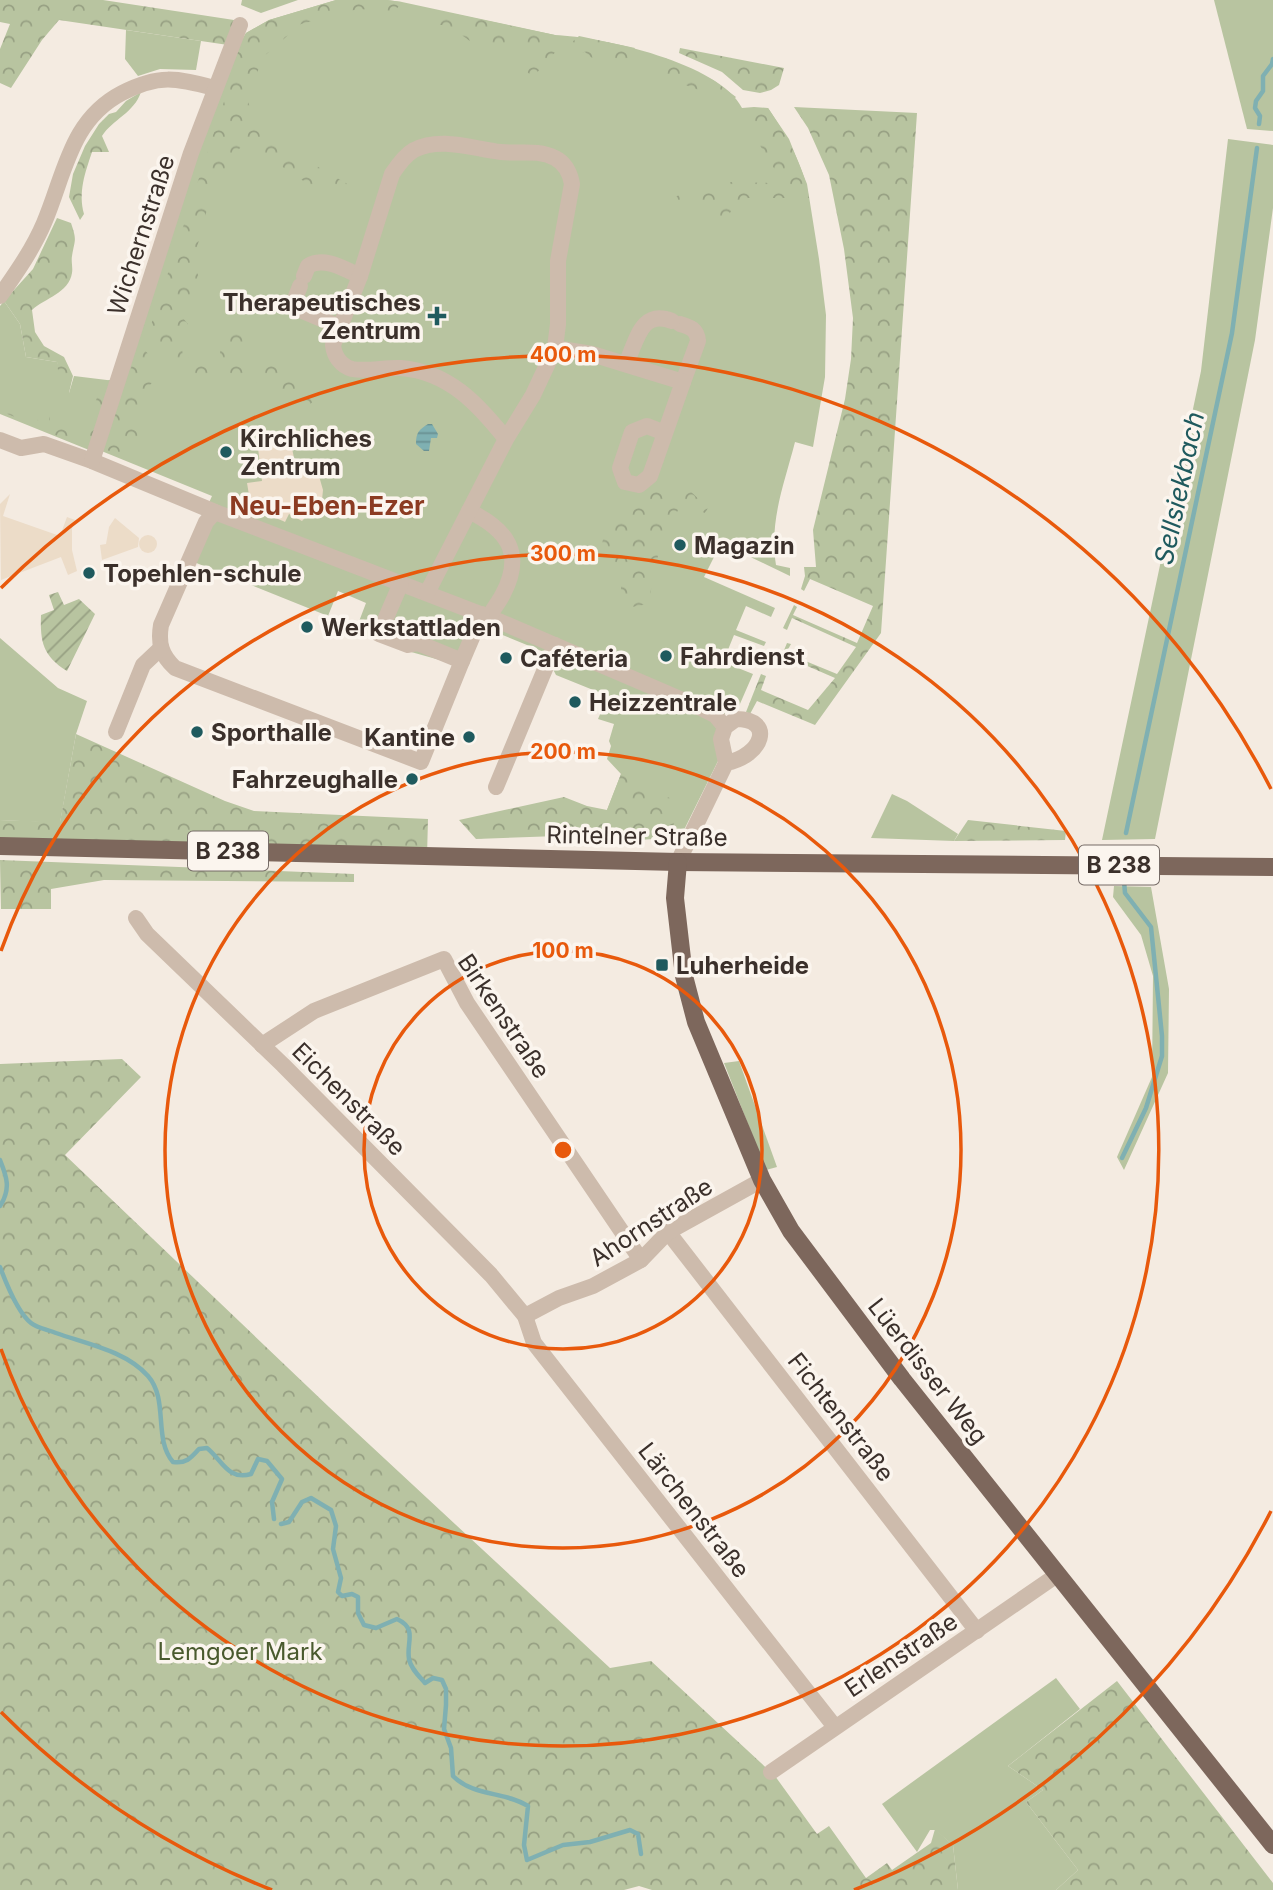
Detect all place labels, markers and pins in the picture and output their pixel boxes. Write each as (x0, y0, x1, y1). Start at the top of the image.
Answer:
place label: Therapeutisches Zentrum (222, 288, 421, 345)
marker: Therapeutisches Zentrum (427, 306, 447, 326)
place label: Kirchliches Zentrum (240, 424, 372, 481)
marker: Kirchliches Zentrum (218, 444, 234, 460)
place label: Magazin (694, 531, 795, 560)
marker: Magazin (672, 537, 688, 553)
place label: Topehlen-schule (103, 559, 301, 588)
marker: Topehlen-schule (81, 565, 97, 581)
place label: Werkstattladen (321, 613, 501, 642)
marker: Werkstattladen (299, 619, 315, 635)
place label: Fahrdienst (680, 642, 805, 671)
place label: Caféteria (520, 644, 628, 673)
marker: Fahrdienst (658, 648, 674, 664)
marker: Caféteria (498, 650, 514, 666)
place label: Heizzentrale (589, 688, 737, 717)
marker: Heizzentrale (567, 694, 583, 710)
place label: Sporthalle (211, 718, 332, 747)
place label: Kantine (364, 723, 455, 752)
marker: Sporthalle (189, 724, 205, 740)
marker: Kantine (461, 729, 477, 745)
place label: Fahrzeughalle (232, 765, 398, 794)
marker: Fahrzeughalle (404, 771, 420, 787)
place label: Luherheide (676, 951, 809, 980)
marker: Luherheide (654, 957, 670, 973)
centre of rings (551, 1138, 575, 1162)

